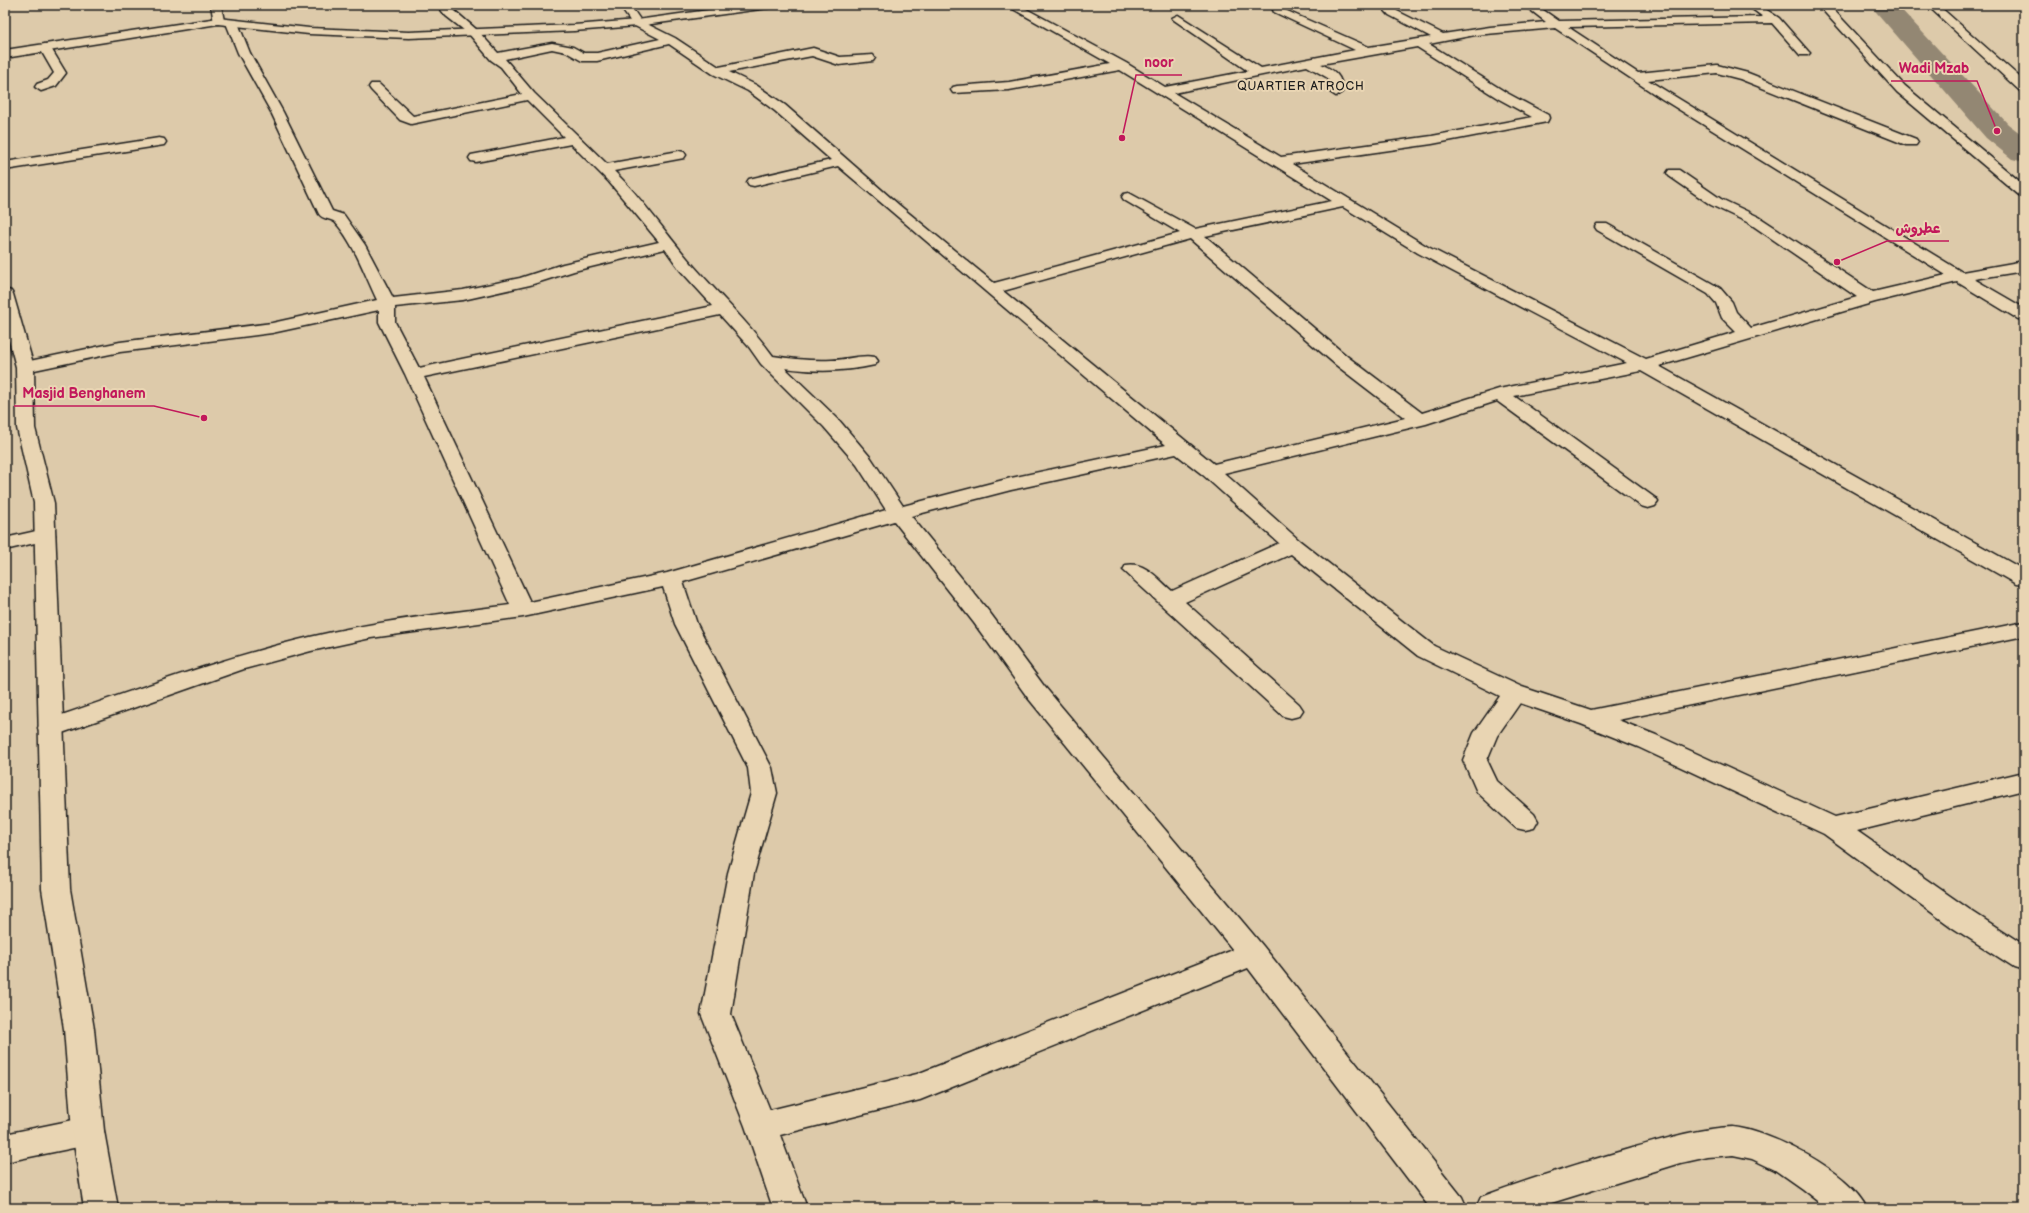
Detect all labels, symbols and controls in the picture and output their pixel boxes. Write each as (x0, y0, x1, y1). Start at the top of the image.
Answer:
callout: noor (1136, 49, 1182, 75)
text: noor (1144, 54, 1174, 71)
callout: Wadi Mzab (1891, 55, 1977, 81)
text: Wadi Mzab (1899, 60, 1969, 77)
district label: QUARTIER ATROCH (1237, 79, 1365, 94)
callout: عطروش (1887, 215, 1949, 241)
text: عطروش (1895, 220, 1941, 237)
callout: Masjid Benghanem (14, 380, 154, 406)
text: Masjid Benghanem (22, 385, 146, 402)

